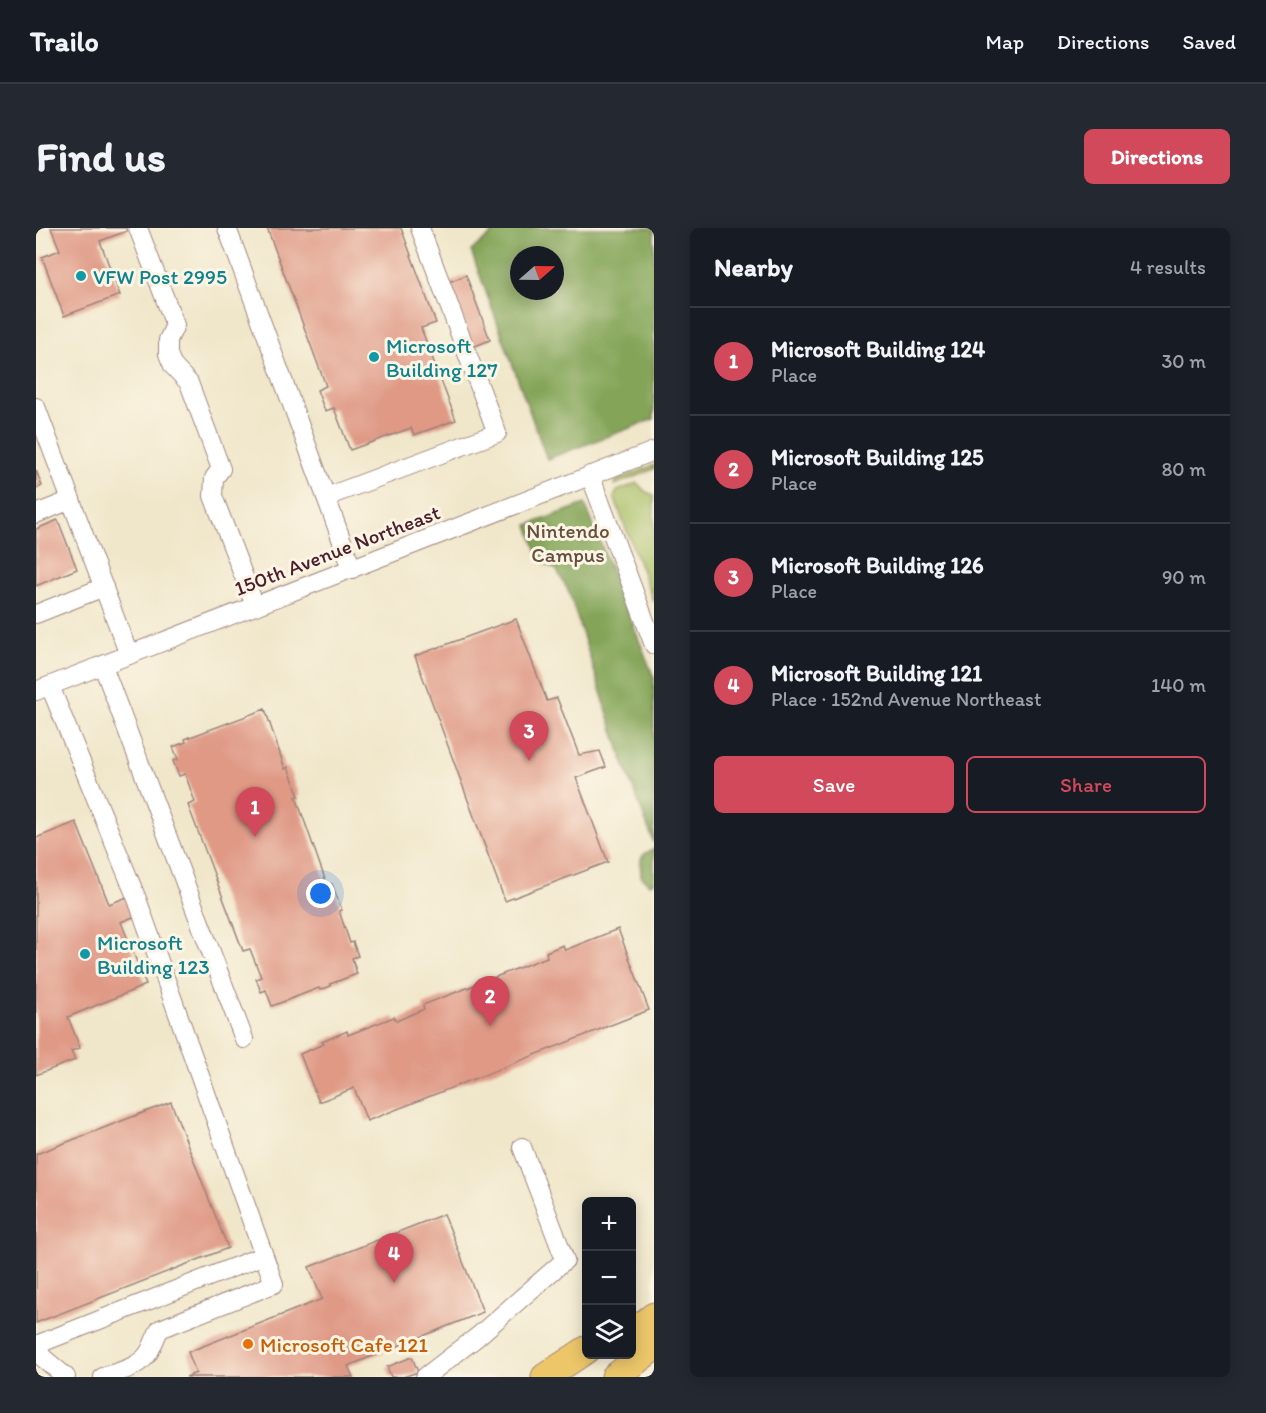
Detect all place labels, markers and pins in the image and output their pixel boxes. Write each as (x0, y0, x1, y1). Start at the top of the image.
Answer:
place label: VFW Post 2995 (93, 264, 227, 289)
marker: VFW Post 2995 (74, 269, 88, 283)
place label: Microsoft Building 127 (386, 333, 498, 382)
marker: Microsoft Building 127 (367, 350, 381, 364)
pin: 3 (510, 712, 548, 761)
pin: 1 (236, 788, 274, 837)
place label: Microsoft Building 123 (97, 930, 210, 979)
marker: Microsoft Building 123 (78, 947, 92, 961)
pin: 2 (470, 976, 510, 1026)
pin: 4 (374, 1234, 414, 1283)
place label: Microsoft Cafe 121 (260, 1332, 428, 1357)
marker: Microsoft Cafe 121 (241, 1337, 255, 1351)

